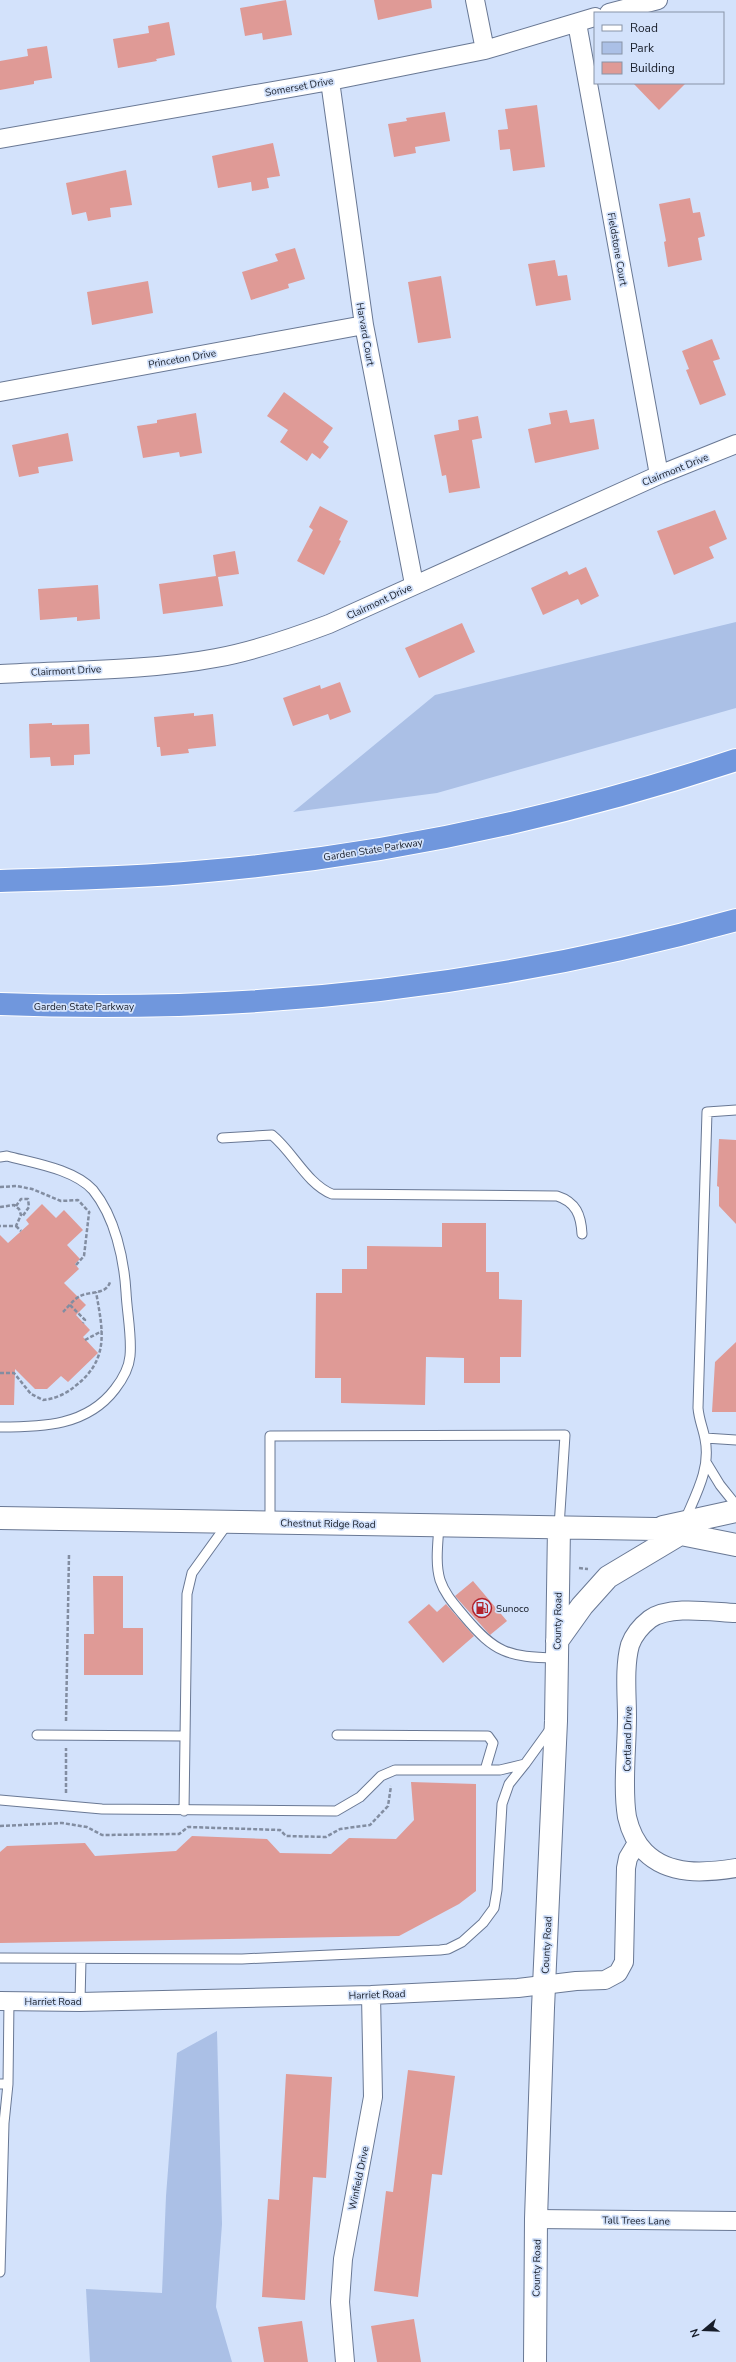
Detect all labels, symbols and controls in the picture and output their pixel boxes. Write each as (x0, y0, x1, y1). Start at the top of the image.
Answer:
legend (594, 12, 724, 84)
text: Road (630, 20, 658, 36)
text: Park (630, 40, 655, 56)
text: Building (630, 60, 675, 76)
street label: Somerset Drive (264, 74, 334, 100)
street label: Fieldstone Court (604, 211, 630, 287)
street label: Harvard Court (353, 301, 378, 367)
street label: Princeton Drive (147, 346, 217, 372)
street label: Clairmont Drive (640, 450, 711, 490)
street label: Clairmont Drive (345, 581, 414, 623)
street label: Clairmont Drive (30, 662, 102, 680)
street label: Garden State Parkway (323, 835, 425, 865)
street label: Garden State Parkway (34, 1000, 135, 1014)
street label: Chestnut Ridge Road (280, 1516, 376, 1532)
street label: County Road (550, 1592, 566, 1650)
fuel station icon: Sunoco (471, 1597, 493, 1619)
place label: Sunoco (496, 1602, 530, 1616)
street label: Cortland Drive (620, 1706, 636, 1772)
street label: County Road (538, 1916, 556, 1974)
street label: Harriet Road (348, 1987, 406, 2003)
street label: Harriet Road (24, 1995, 82, 2009)
street label: Winfield Drive (345, 2145, 373, 2211)
street label: Tall Trees Lane (602, 2213, 670, 2229)
street label: County Road (529, 2239, 545, 2297)
north arrow (684, 2310, 724, 2350)
text: N (687, 2327, 703, 2339)

